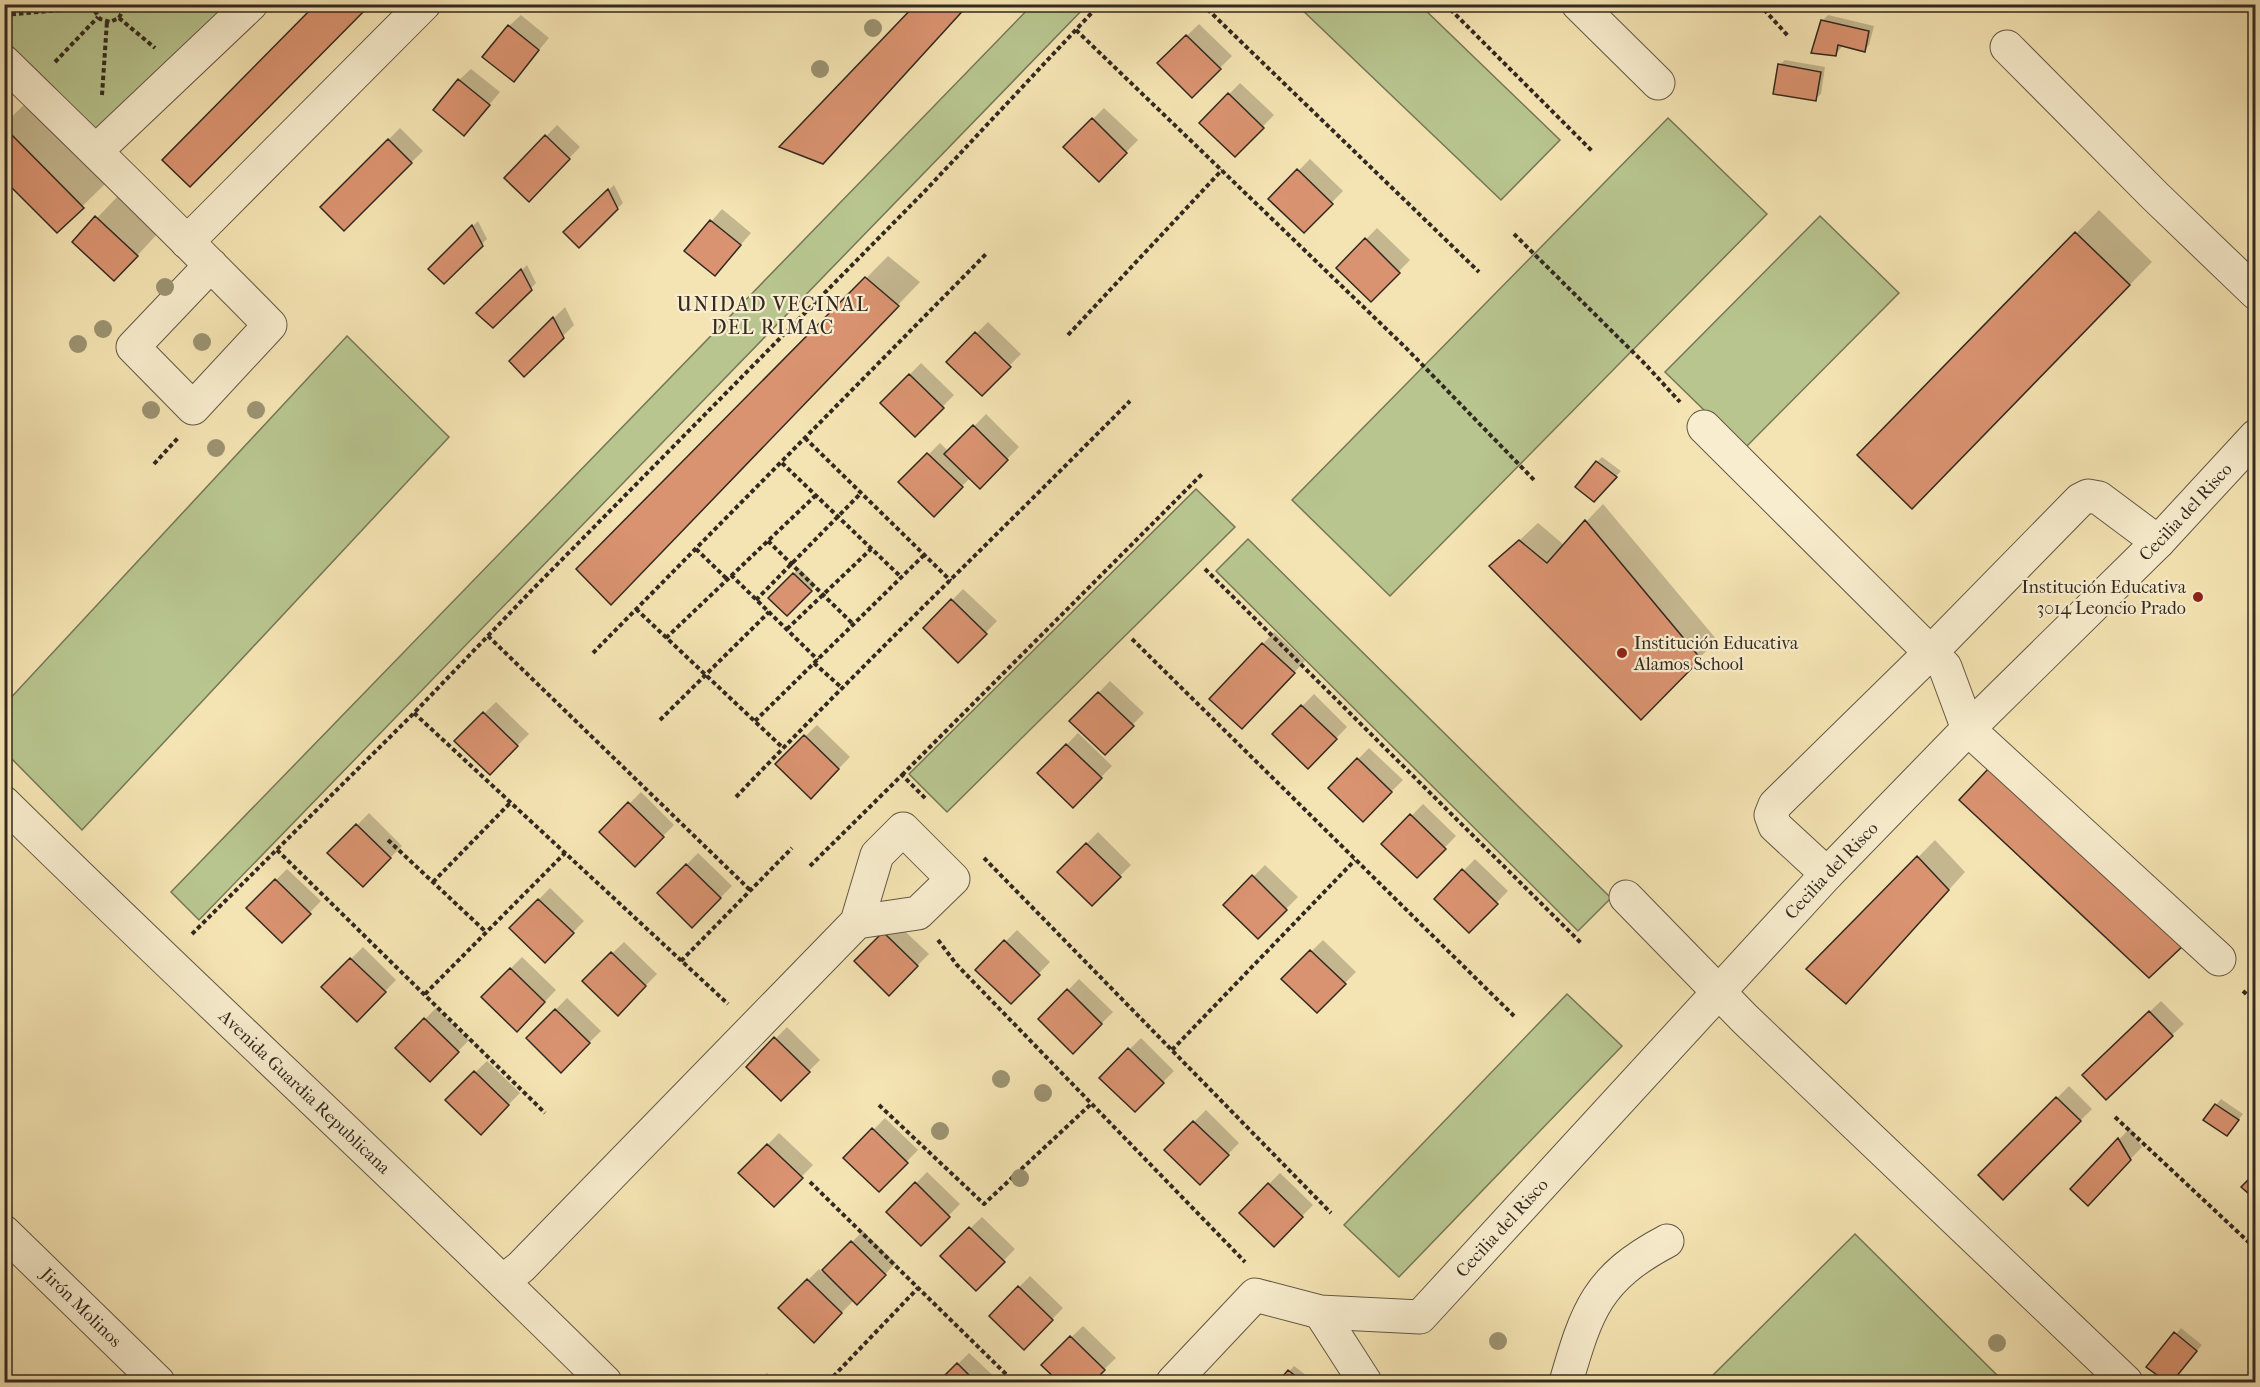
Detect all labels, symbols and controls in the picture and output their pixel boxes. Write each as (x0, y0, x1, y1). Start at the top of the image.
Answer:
district label: UNIDAD VECINAL DEL RIMAC (676, 293, 870, 339)
street label: Cecilia del Risco (2135, 459, 2236, 565)
place label: Institución Educativa 3014 Leoncio Prado (2022, 577, 2187, 619)
marker: Institución Educativa 3014 Leoncio Prado (2191, 590, 2205, 604)
place label: Institución Educativa Alamos School (1633, 633, 1799, 675)
marker: Institución Educativa Alamos School (1615, 646, 1629, 660)
street label: Cecilia del Risco (1780, 817, 1882, 924)
street label: Avenida Guardia Republicana (214, 1005, 395, 1179)
street label: Cecilia del Risco (1451, 1174, 1552, 1281)
street label: Jirón Molinos (35, 1262, 126, 1352)

